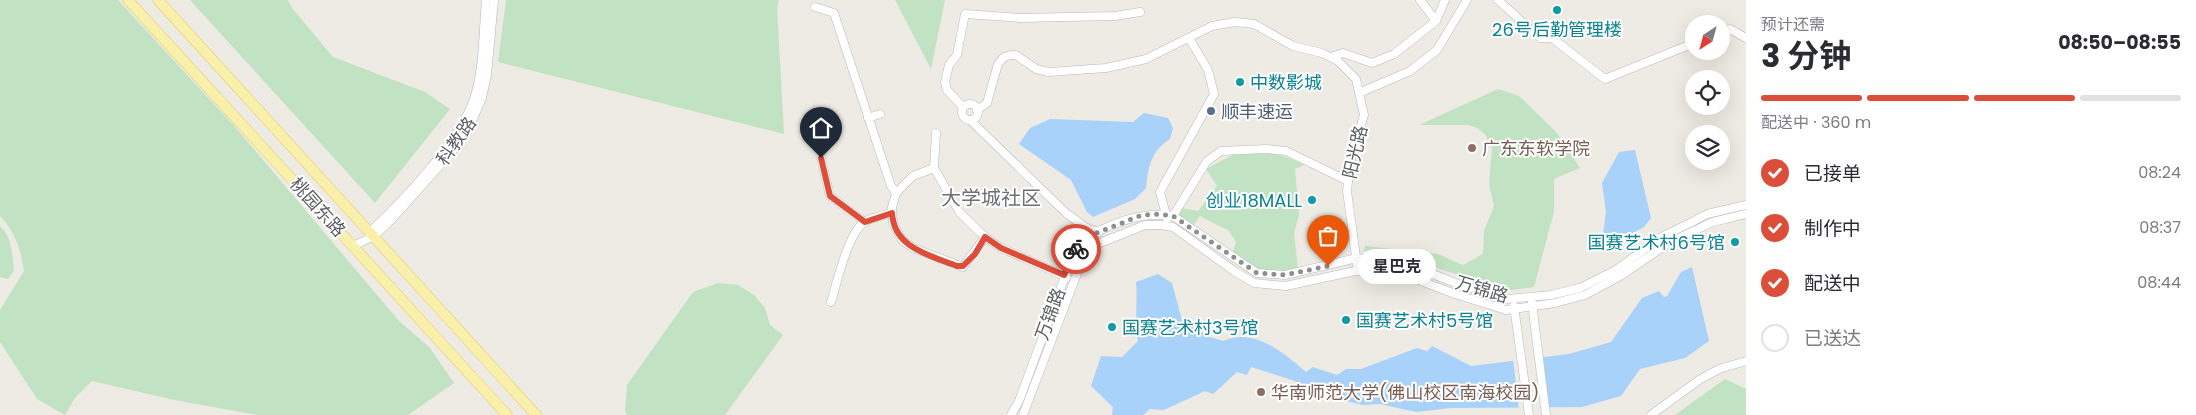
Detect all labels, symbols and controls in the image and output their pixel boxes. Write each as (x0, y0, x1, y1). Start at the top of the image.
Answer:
marker: 26号后勤管理楼 (1551, 4, 1563, 16)
text: 预计还需 (1761, 13, 1825, 36)
north arrow (1685, 15, 1730, 60)
map controls (1685, 15, 1730, 170)
place label: 26号后勤管理楼 (1492, 17, 1622, 42)
text: 08:50–08:55 (2058, 29, 2181, 56)
text: 3 分钟 (1761, 33, 1851, 78)
place label: 中数影城 (1250, 70, 1322, 95)
button: locate (1685, 70, 1730, 115)
marker: 中数影城 (1234, 76, 1246, 88)
place label: 顺丰速运 (1221, 99, 1293, 124)
marker: 顺丰速运 (1205, 105, 1217, 117)
pin (800, 107, 842, 158)
text: 配送中 · 360 m (1761, 111, 1871, 134)
street label: 科教路 (430, 112, 482, 170)
icon: home (807, 114, 835, 142)
street label: 阳光路 (1337, 123, 1373, 181)
button: layers (1685, 125, 1730, 170)
place label: 广东东软学院 (1482, 136, 1590, 161)
marker: 广东东软学院 (1466, 142, 1478, 154)
icon: check (1761, 159, 1789, 187)
text: 已接单 (1804, 160, 1861, 187)
text: 08:24 (2138, 161, 2181, 184)
street label: 桃园东路 (285, 172, 351, 242)
district label: 大学城社区 (941, 184, 1041, 212)
place label: 创业18MALL (1206, 188, 1302, 213)
marker: 创业18MALL (1306, 194, 1318, 206)
icon: check (1761, 214, 1789, 242)
pin (1307, 215, 1349, 266)
text: 制作中 (1804, 215, 1861, 242)
text: 08:37 (2139, 216, 2181, 239)
icon: bag (1314, 222, 1342, 250)
courier (1051, 224, 1101, 274)
place label: 国赛艺术村6号馆 (1588, 230, 1725, 255)
icon: bike (1062, 235, 1090, 263)
marker: 国赛艺术村6号馆 (1729, 236, 1741, 248)
callout: 星巴克 (1358, 248, 1436, 284)
text: 星巴克 (1373, 255, 1421, 278)
icon: check (1761, 269, 1789, 297)
street label: 万锦路 (1453, 270, 1511, 308)
text: 配送中 (1804, 270, 1861, 297)
text: 08:44 (2137, 271, 2181, 294)
street label: 万锦路 (1029, 284, 1071, 344)
place label: 国赛艺术村5号馆 (1356, 308, 1493, 333)
marker: 国赛艺术村5号馆 (1340, 314, 1352, 326)
place label: 国赛艺术村3号馆 (1122, 315, 1259, 340)
marker: 国赛艺术村3号馆 (1106, 321, 1118, 333)
text: 已送达 (1804, 325, 1861, 352)
place label: 华南师范大学(佛山校区南海校园) (1271, 380, 1539, 405)
marker: 华南师范大学(佛山校区南海校园) (1255, 386, 1267, 398)

